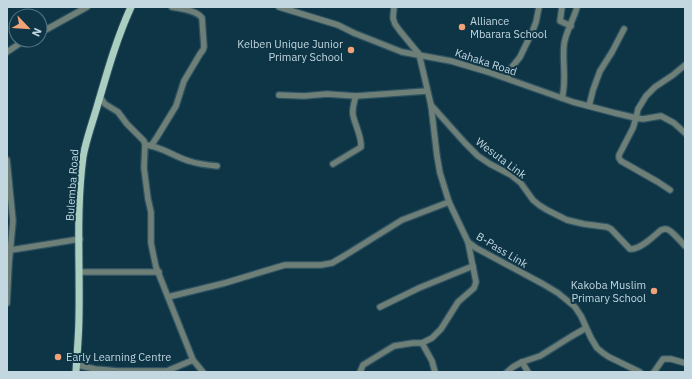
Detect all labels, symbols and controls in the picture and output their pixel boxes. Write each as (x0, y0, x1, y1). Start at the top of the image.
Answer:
north arrow (8, 8, 48, 48)
place label: Alliance Mbarara School (470, 14, 547, 41)
marker: Alliance Mbarara School (457, 22, 467, 32)
text: N (29, 26, 45, 39)
place label: Kelben Unique Junior Primary School (237, 37, 343, 64)
marker: Kelben Unique Junior Primary School (346, 45, 356, 55)
street label: Kahaka Road (453, 45, 519, 79)
street label: Wesuta Link (473, 134, 529, 182)
street label: Bulemba Road (62, 148, 82, 222)
street label: B-Pass Link (474, 229, 530, 271)
place label: Kakoba Muslim Primary School (571, 278, 646, 305)
marker: Kakoba Muslim Primary School (649, 286, 659, 296)
place label: Early Learning Centre (66, 350, 171, 364)
marker: Early Learning Centre (53, 352, 63, 362)

